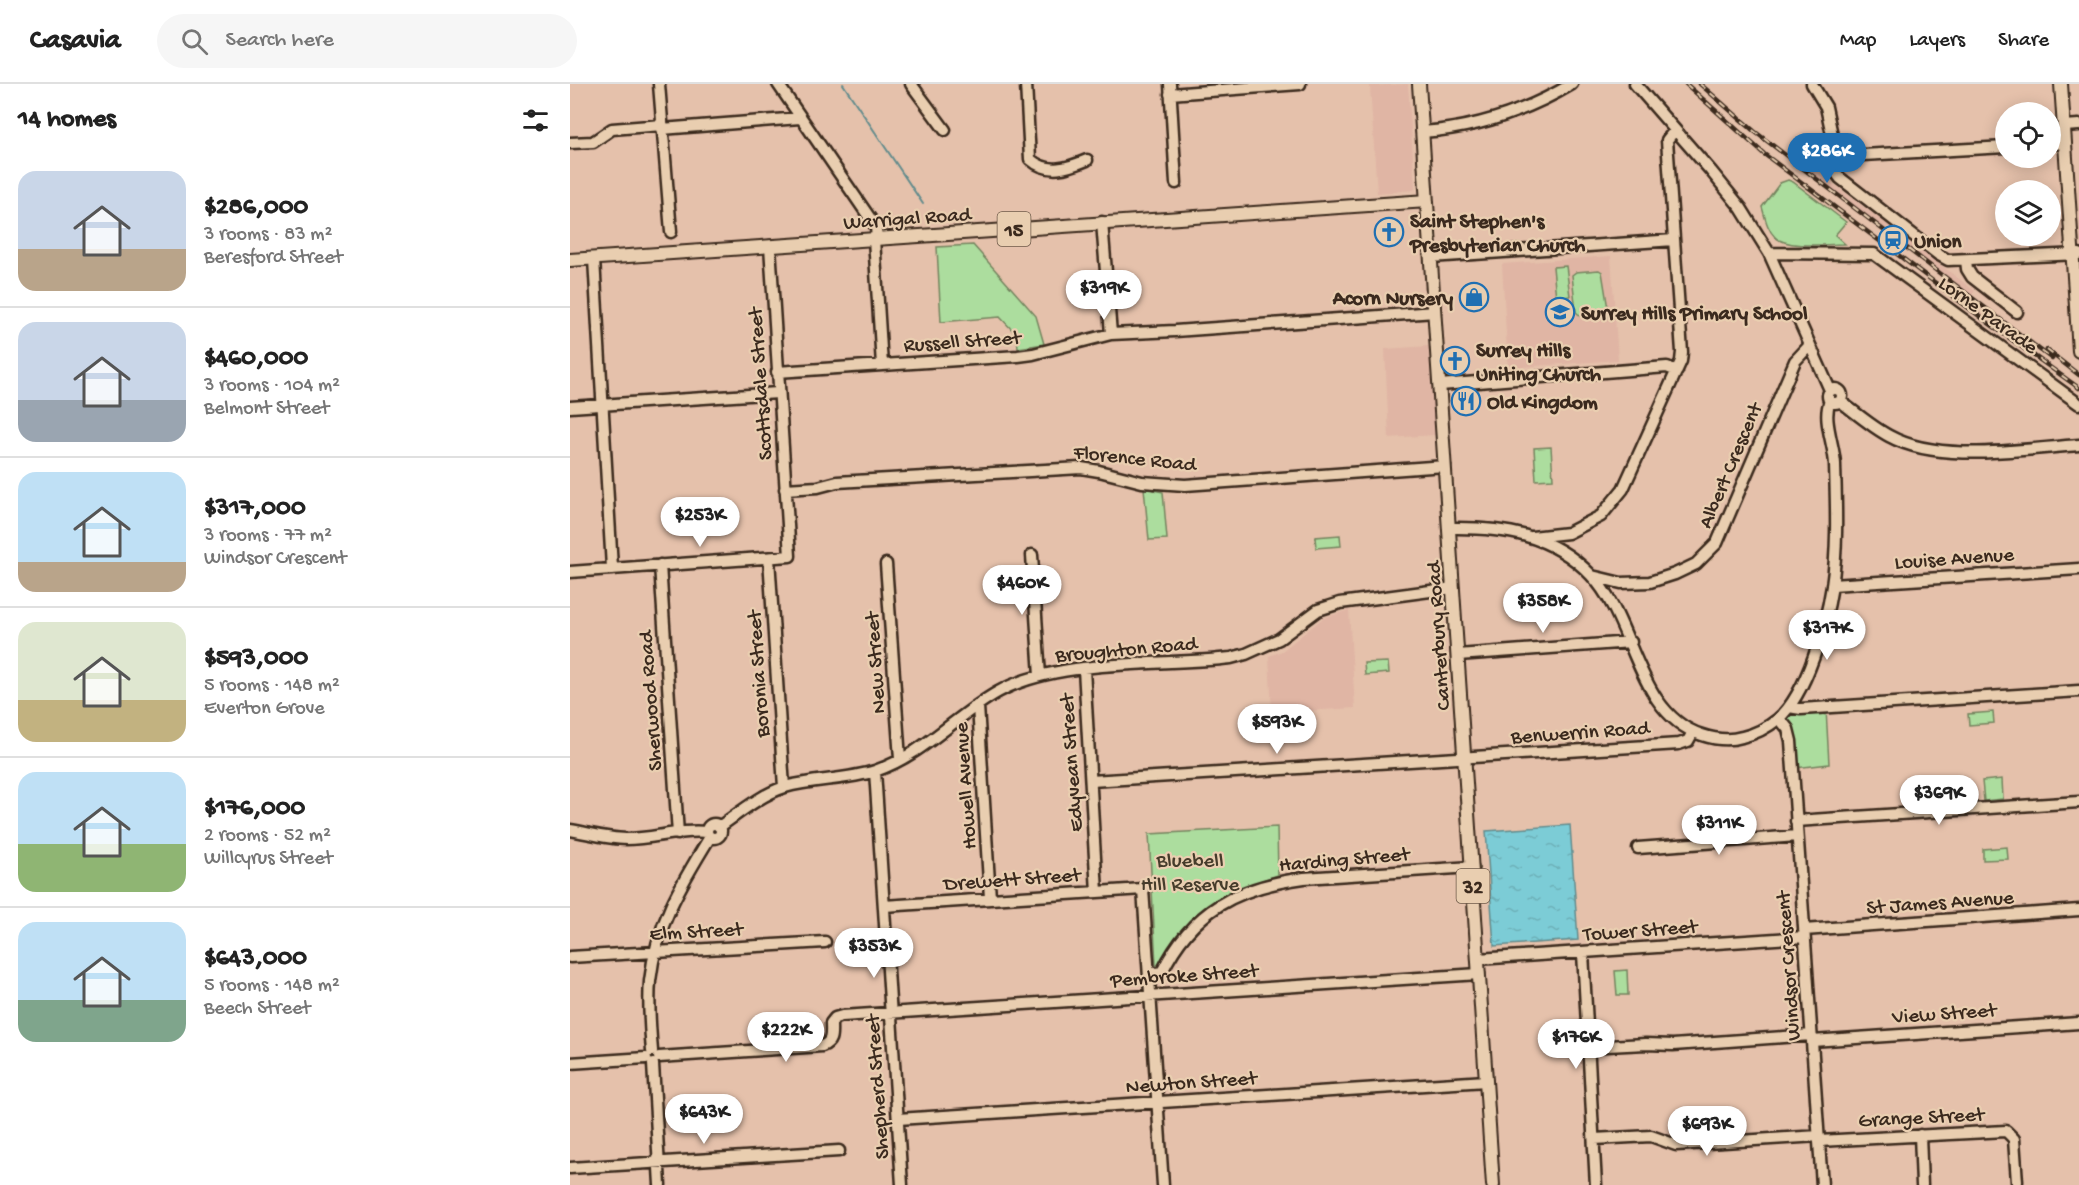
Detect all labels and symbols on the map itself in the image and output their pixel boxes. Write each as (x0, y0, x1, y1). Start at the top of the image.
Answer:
pin: $286K (1785, 133, 1869, 184)
street label: Warrigal Road (843, 203, 974, 237)
place label: Saint Stephen's Presbyterian Church (1409, 211, 1586, 260)
road number: 15 (998, 212, 1030, 246)
church icon: Saint Stephen's Presbyterian Church (1373, 216, 1405, 248)
station icon: Union (1877, 224, 1909, 256)
place label: Union (1914, 231, 1963, 256)
pin: $319K (1062, 270, 1146, 321)
street label: Lorne Parade (1932, 272, 2043, 362)
shop icon: Acorn Nursery (1458, 281, 1490, 313)
place label: Acorn Nursery (1332, 288, 1454, 313)
school or university icon: Surrey Hills Primary School (1544, 296, 1576, 328)
place label: Surrey Hills Primary School (1581, 303, 1808, 328)
street label: Scottsdale Street (745, 304, 780, 461)
street label: Russell Street (903, 327, 1024, 360)
place label: Surrey Hills Uniting Church (1476, 340, 1602, 389)
church icon: Surrey Hills Uniting Church (1439, 345, 1471, 377)
restaurant icon: Old Kingdom (1450, 385, 1482, 417)
place label: Old Kingdom (1487, 392, 1598, 417)
street label: Albert Crescent (1695, 398, 1771, 533)
street label: Florence Road (1071, 441, 1199, 480)
pin: $253K (658, 497, 742, 548)
street label: Louise Avenue (1894, 544, 2016, 577)
street label: Canterbury Road (1423, 559, 1458, 711)
pin: $460K (980, 565, 1064, 616)
pin: $358K (1501, 583, 1585, 634)
street label: Boronia Street (743, 607, 777, 739)
street label: New Street (861, 609, 894, 714)
pin: $317K (1785, 610, 1869, 661)
street label: Sherwood Road (635, 628, 670, 772)
street label: Broughton Road (1053, 633, 1200, 670)
street label: Edyvean Street (1056, 690, 1091, 833)
pin: $593K (1235, 704, 1319, 755)
street label: Benwerrin Road (1509, 717, 1652, 752)
street label: Howell Avenue (950, 720, 984, 850)
pin: $369K (1897, 775, 1981, 826)
pin: $311K (1677, 805, 1761, 856)
street label: Harding Street (1278, 843, 1413, 880)
park label: Bluebell Hill Reserve (1141, 850, 1241, 899)
street label: Drewett Street (941, 864, 1084, 899)
road number: 32 (1456, 869, 1490, 903)
street label: St James Avenue (1866, 887, 2016, 922)
street label: Windsor Crescent (1773, 888, 1808, 1041)
street label: Tower Street (1581, 916, 1701, 949)
street label: Elm Street (649, 918, 746, 948)
pin: $353K (832, 928, 916, 979)
street label: Pembroke Street (1109, 960, 1261, 995)
street label: View Street (1890, 999, 2000, 1032)
street label: Shepherd Street (862, 1011, 897, 1160)
pin: $222K (744, 1012, 828, 1063)
pin: $176K (1534, 1019, 1618, 1070)
street label: Newton Street (1125, 1067, 1260, 1102)
pin: $643K (662, 1094, 746, 1145)
street label: Grange Street (1858, 1104, 1987, 1135)
pin: $693K (1665, 1106, 1749, 1157)

